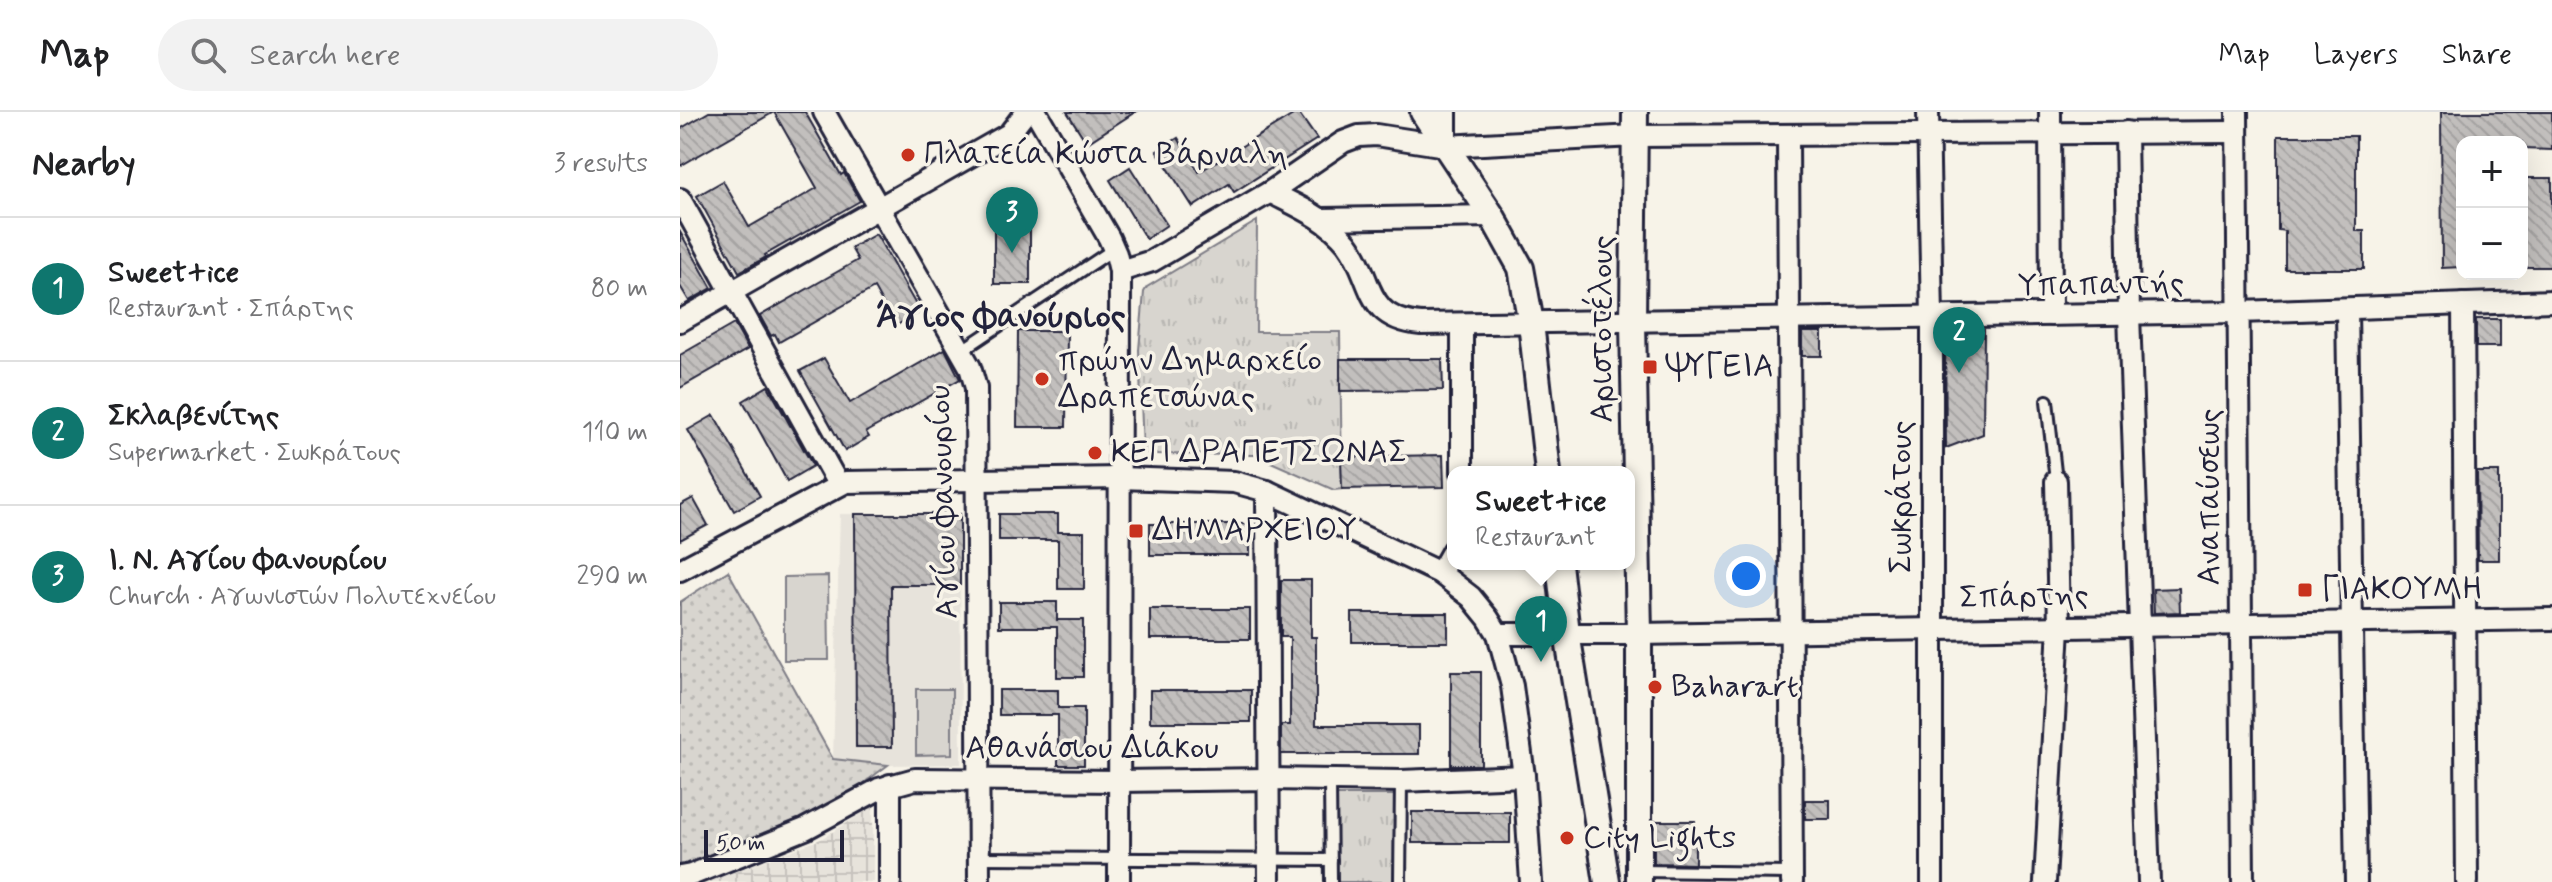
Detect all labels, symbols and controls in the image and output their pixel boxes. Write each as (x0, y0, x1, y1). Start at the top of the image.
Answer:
search box (158, 19, 718, 91)
text: Map (40, 31, 110, 80)
icon: search (186, 33, 230, 77)
text: Search here (250, 36, 401, 75)
text: Map (2219, 37, 2270, 74)
text: Layers (2314, 37, 2398, 74)
text: Share (2442, 37, 2512, 74)
place label: Πλατεία Κώστα Βάρναλη (924, 134, 1288, 176)
map controls (2456, 136, 2528, 280)
button: + (2456, 136, 2528, 208)
text: Nearby (32, 142, 136, 187)
marker: Πλατεία Κώστα Βάρναλη (899, 146, 917, 164)
text: 3 results (554, 147, 648, 181)
pin: 3 (986, 187, 1038, 253)
button: − (2456, 208, 2528, 280)
street label: Αριστοτέλους (1581, 235, 1624, 423)
text: Sweet+ice (108, 253, 239, 292)
street label: Υπαπαντής (2018, 263, 2184, 307)
text: 1 (52, 272, 64, 306)
text: 80 m (591, 272, 648, 306)
text: Restaurant · Σπάρτης (108, 292, 354, 326)
district label: Άγιος Φανούριος (876, 295, 1126, 340)
pin: 2 (1933, 307, 1985, 373)
place label: πρώην Δημαρχείο Δραπετσώνας (1058, 340, 1322, 419)
place label: ΨΥΓΕΙΑ (1665, 346, 1774, 388)
marker: ΨΥΓΕΙΑ (1641, 358, 1659, 376)
marker: πρώην Δημαρχείο Δραπετσώνας (1033, 370, 1051, 388)
street label: Αγίου Φανουρίου (919, 384, 969, 620)
text: Σκλαβενίτης (108, 397, 279, 436)
street label: Αναπαύσεως (2189, 408, 2231, 586)
text: 2 (52, 416, 64, 450)
text: 110 m (582, 416, 648, 450)
street label: Σωκράτους (1881, 420, 1923, 574)
place label: ΚΕΠ ΔΡΑΠΕΤΣΩΝΑΣ (1111, 432, 1407, 474)
text: Supermarket · Σωκράτους (108, 436, 401, 470)
marker: ΚΕΠ ΔΡΑΠΕΤΣΩΝΑΣ (1086, 444, 1104, 462)
popup (1447, 466, 1635, 570)
text: Sweet+ice (1475, 482, 1607, 521)
place label: ΔΗΜΑΡΧΕΙΟΥ (1152, 510, 1357, 552)
text: Restaurant (1475, 521, 1596, 555)
marker: ΔΗΜΑΡΧΕΙΟΥ (1127, 522, 1145, 540)
text: Ι. Ν. Αγίου Φανουρίου (108, 541, 386, 580)
your location (1726, 556, 1766, 596)
text: 3 (52, 560, 64, 594)
text: 290 m (576, 560, 648, 594)
place label: ΓΙΑΚΟΥΜΗ (2321, 569, 2483, 611)
street label: Σπάρτης (1959, 575, 2089, 619)
text: Church · Αγωνιστών Πολυτεχνείου (108, 580, 496, 614)
marker: ΓΙΑΚΟΥΜΗ (2296, 581, 2314, 599)
pin: 1 (1515, 596, 1567, 662)
place label: Baharart (1671, 666, 1799, 708)
marker: Baharart (1646, 678, 1664, 696)
street label: Αθανάσιου Διάκου (965, 728, 1219, 770)
place label: City Lights (1583, 817, 1736, 862)
scale bar (704, 826, 844, 862)
marker: City Lights (1558, 829, 1576, 847)
text: 50 m (716, 830, 765, 858)

